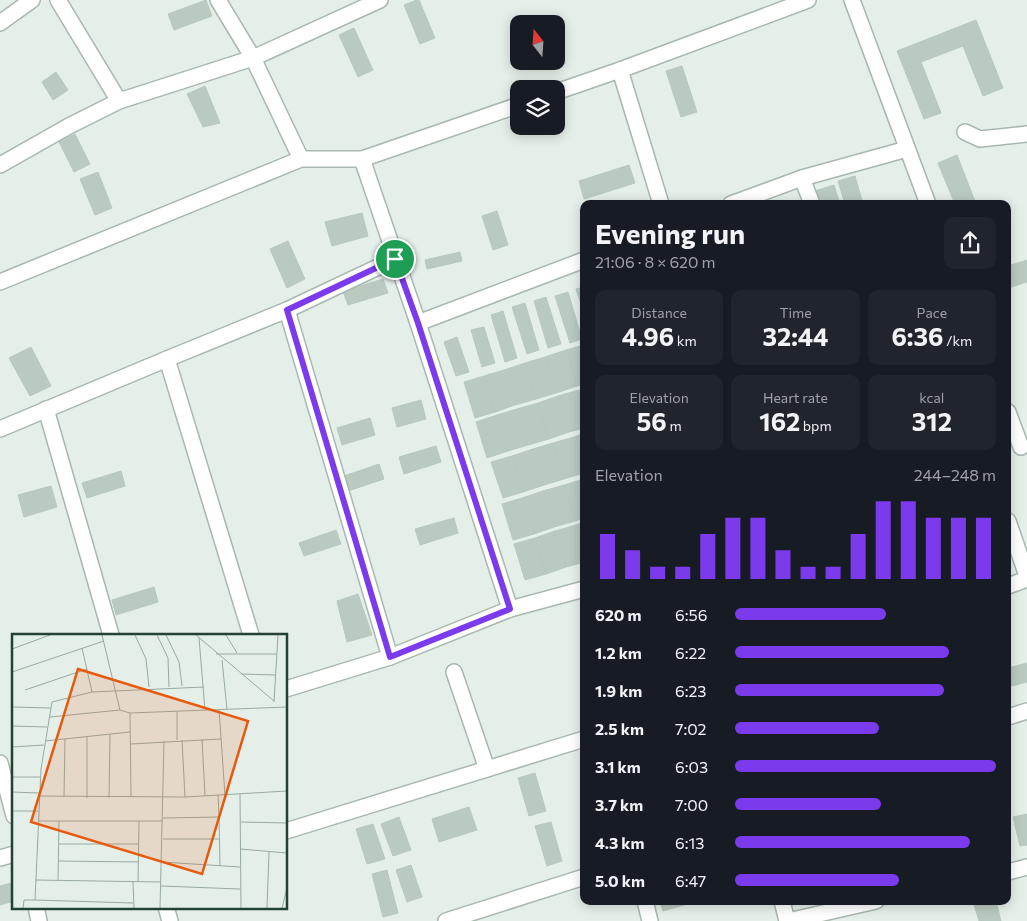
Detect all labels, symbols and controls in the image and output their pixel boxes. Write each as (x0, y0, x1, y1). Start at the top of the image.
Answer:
north arrow (510, 15, 565, 70)
map controls (510, 15, 565, 135)
button: layers (510, 80, 565, 135)
text: Evening run (595, 216, 745, 250)
button: share (944, 217, 996, 269)
pin (374, 238, 416, 280)
icon: arrive (381, 245, 409, 273)
text: 21:06 · 8 × 620 m (595, 252, 715, 271)
text: Distance (631, 304, 687, 321)
text: Time (779, 304, 812, 321)
text: Pace (917, 304, 947, 321)
text: 4.96 (622, 321, 674, 351)
text: 32:44 (763, 321, 828, 351)
text: 6:36 (891, 321, 943, 351)
text: km (674, 332, 697, 349)
text: /km (943, 332, 972, 349)
text: Elevation (630, 389, 689, 406)
text: Heart rate (763, 389, 828, 406)
text: kcal (919, 389, 944, 406)
text: 56 (637, 406, 667, 436)
text: 162 (759, 406, 800, 436)
text: 312 (912, 406, 952, 436)
text: m (667, 417, 682, 434)
text: bpm (800, 417, 832, 434)
text: Elevation (595, 465, 663, 484)
text: 244–248 m (914, 465, 996, 484)
text: 620 m (595, 605, 641, 624)
text: 6:56 (675, 605, 707, 624)
inset map (12, 634, 288, 908)
text: 1.2 km (595, 643, 642, 662)
text: 6:22 (675, 643, 706, 662)
text: 1.9 km (595, 681, 642, 700)
text: 6:23 (675, 681, 707, 700)
text: 2.5 km (595, 719, 644, 738)
text: 7:02 (675, 719, 707, 738)
text: 3.1 km (595, 757, 641, 776)
text: 6:03 (675, 757, 708, 776)
text: 3.7 km (595, 795, 643, 814)
text: 7:00 (675, 795, 708, 814)
text: 4.3 km (595, 833, 645, 852)
text: 6:13 (675, 833, 704, 852)
text: 5.0 km (595, 871, 645, 890)
text: 6:47 (675, 871, 706, 890)

